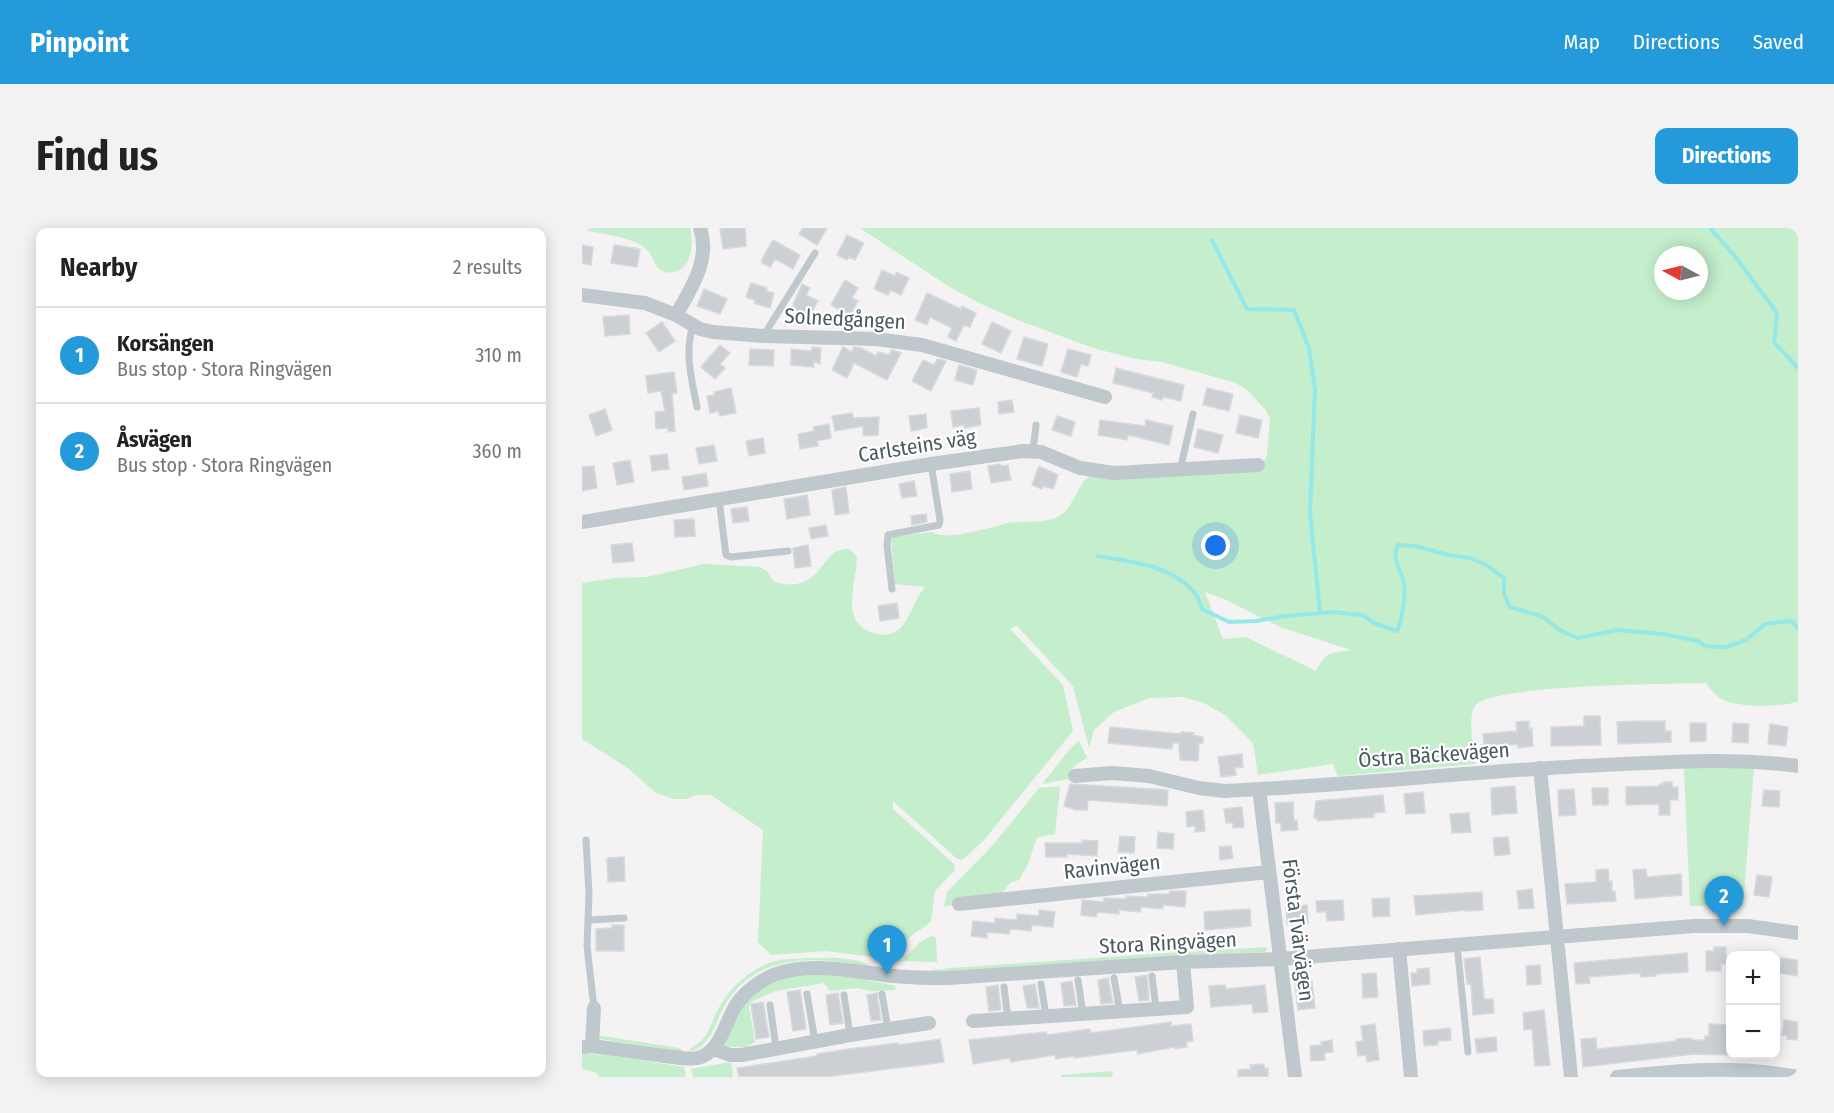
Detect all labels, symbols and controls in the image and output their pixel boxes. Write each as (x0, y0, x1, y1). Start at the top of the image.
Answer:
text: Pinpoint (30, 26, 129, 59)
text: Map (1563, 29, 1600, 55)
text: Directions (1633, 29, 1720, 55)
text: Saved (1753, 29, 1804, 55)
button: Directions (1655, 128, 1798, 184)
text: Find us (36, 131, 158, 181)
north arrow (1654, 246, 1708, 300)
text: Nearby (60, 252, 137, 283)
text: 2 results (453, 255, 522, 279)
street label: Solnedgången (784, 303, 906, 335)
text: Korsängen (117, 330, 214, 357)
text: 1 (75, 343, 84, 367)
text: 310 m (475, 343, 522, 367)
text: Bus stop · Stora Ringvägen (117, 357, 332, 381)
street label: Carlsteins väg (856, 424, 978, 468)
text: Åsvägen (117, 426, 192, 453)
text: 2 (75, 439, 84, 463)
text: 360 m (473, 439, 522, 463)
text: Bus stop · Stora Ringvägen (117, 453, 332, 477)
your location (1201, 531, 1230, 560)
street label: Östra Bäckevägen (1357, 737, 1511, 773)
street label: Ravinvägen (1062, 849, 1162, 885)
street label: Första Tvärvägen (1276, 857, 1320, 1003)
pin: 2 (1704, 876, 1744, 926)
pin: 1 (868, 926, 906, 975)
street label: Stora Ringvägen (1099, 926, 1237, 960)
map controls (1726, 951, 1780, 1059)
button: + (1726, 951, 1780, 1005)
button: − (1726, 1005, 1780, 1059)

